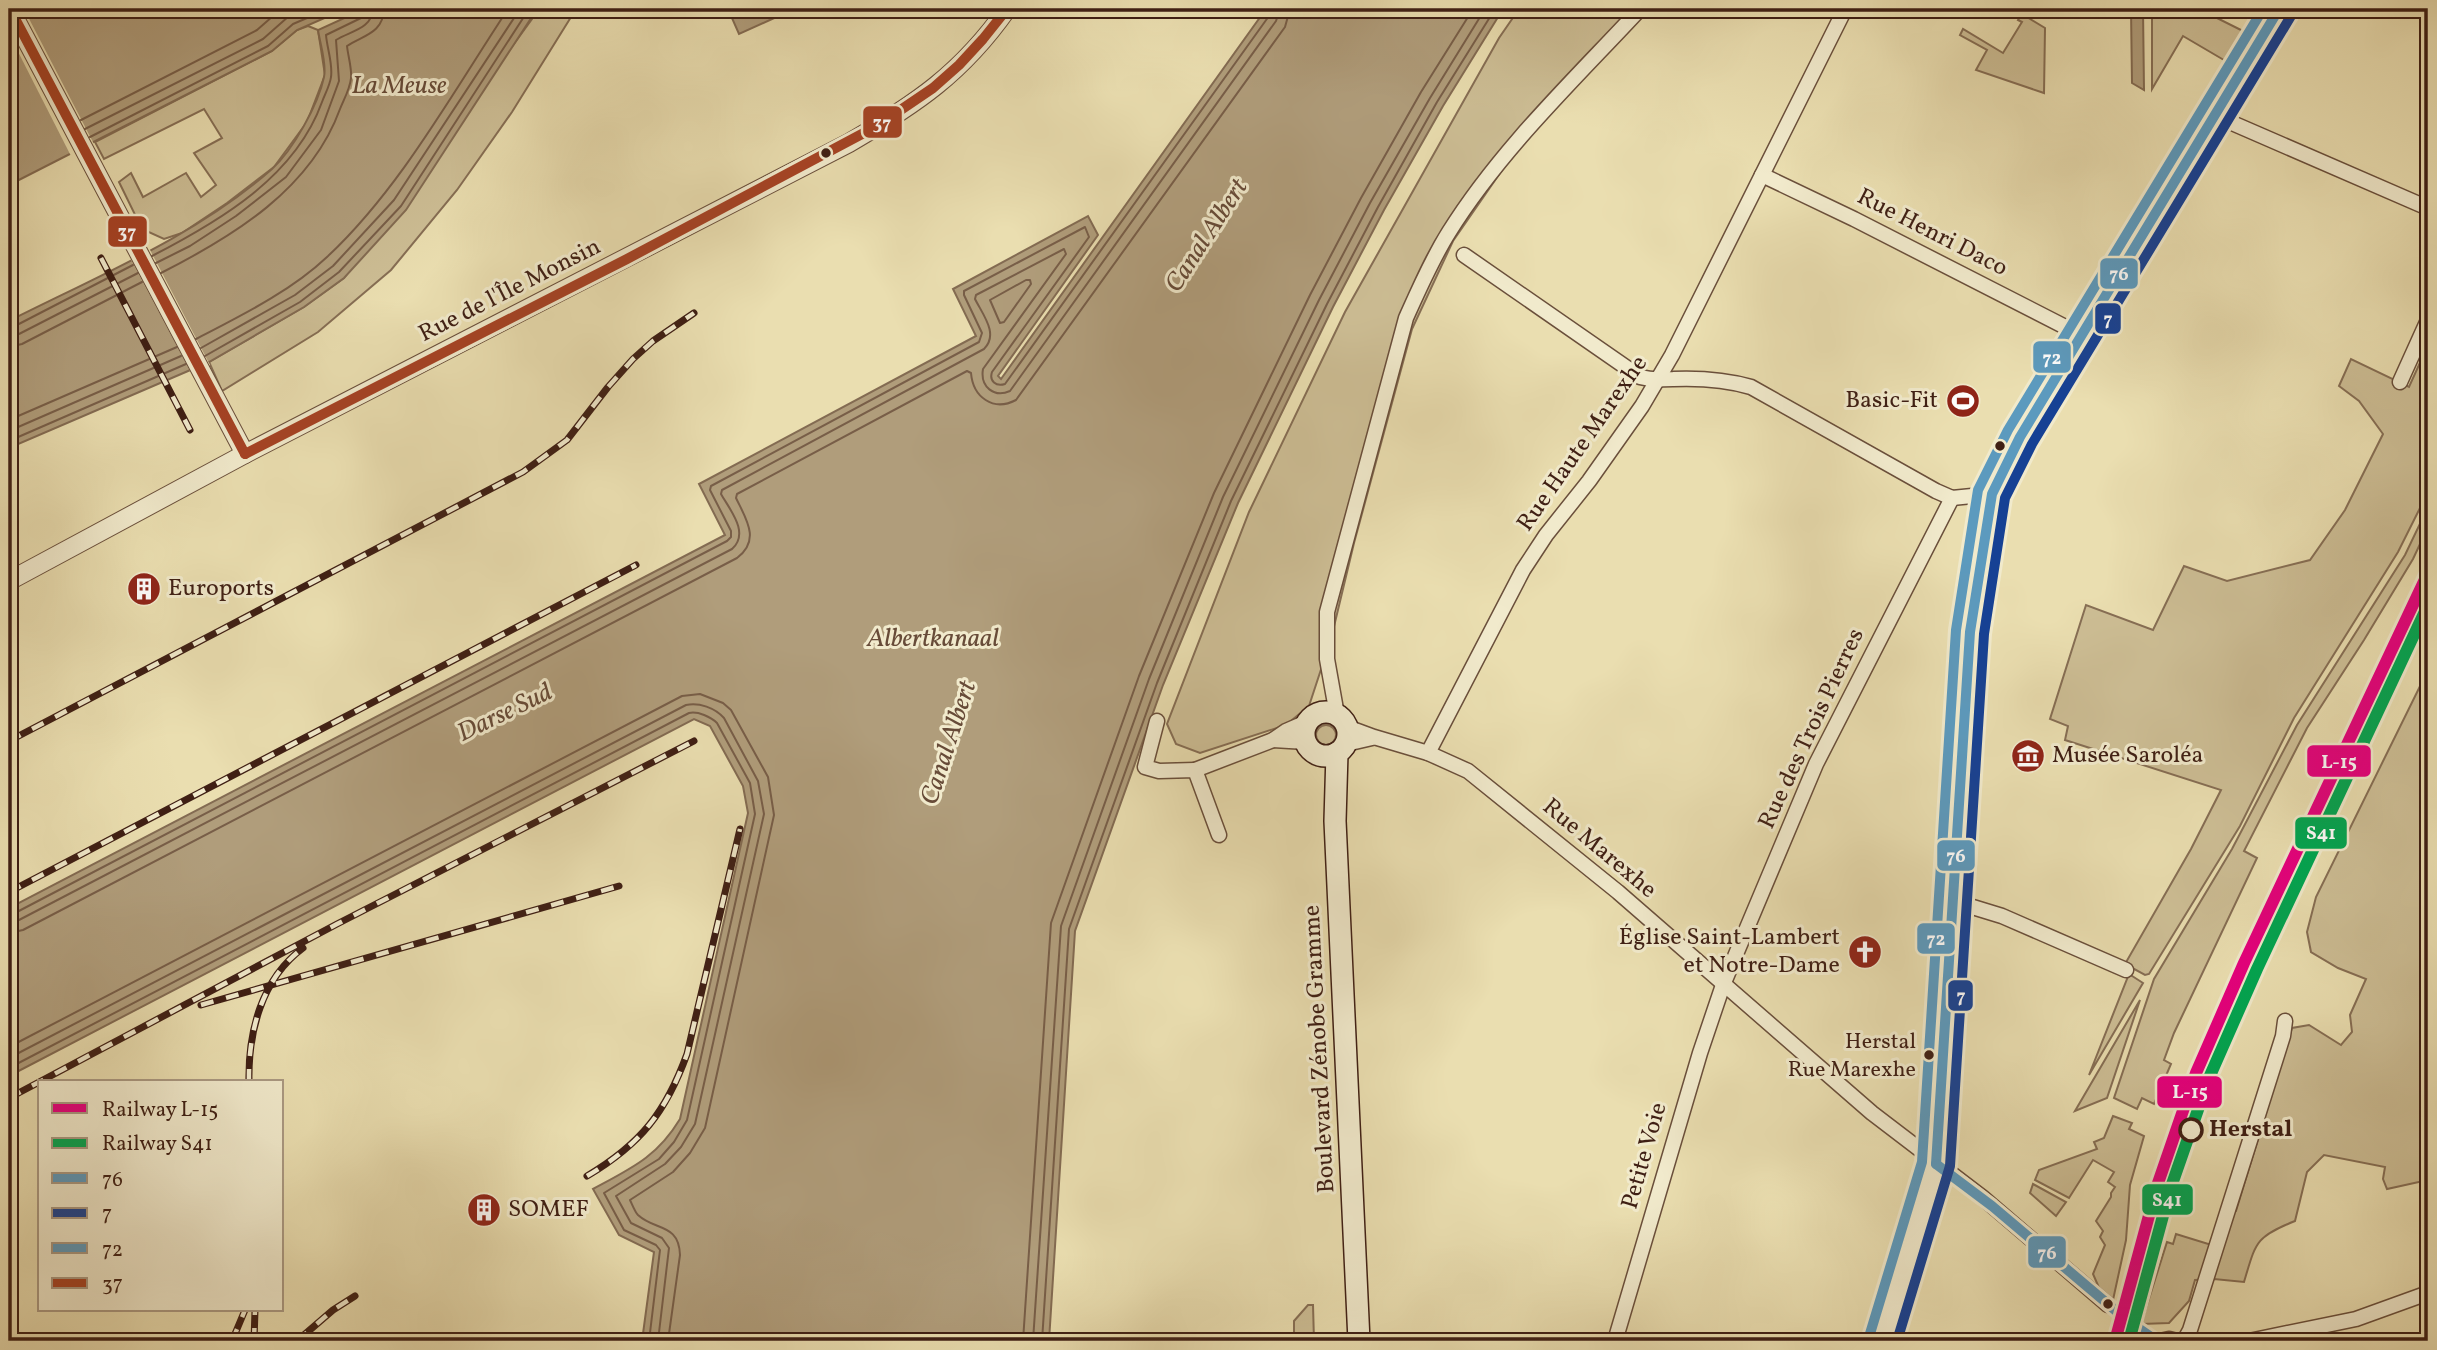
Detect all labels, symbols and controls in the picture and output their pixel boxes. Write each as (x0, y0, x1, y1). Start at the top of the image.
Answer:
water label: La Meuse (351, 68, 447, 104)
line badge: 37 (862, 105, 903, 139)
text: 37 (873, 111, 891, 137)
unlabelled marker (819, 146, 833, 160)
water label: Canal Albert (1157, 172, 1257, 300)
street label: Rue Henri Daco (1851, 180, 2013, 286)
line badge: 37 (107, 215, 148, 248)
text: 37 (118, 220, 136, 246)
street label: Rue de l'Île Monsin (413, 230, 607, 352)
line badge: 76 (2099, 257, 2139, 290)
text: 76 (2109, 262, 2129, 288)
line badge: 7 (2094, 302, 2122, 335)
text: 7 (2103, 307, 2113, 333)
line badge: 72 (2032, 340, 2072, 374)
text: 72 (2043, 346, 2062, 372)
street label: Rue Haute Marexhe (1509, 349, 1657, 539)
sports icon: Basic-Fit (1944, 382, 1982, 420)
place label: Basic-Fit (1845, 384, 1938, 418)
unlabelled marker (1993, 439, 2007, 453)
building icon: Euroports (125, 570, 163, 608)
place label: Euroports (168, 572, 274, 606)
water label: Albertkanaal (866, 621, 999, 657)
street label: Rue des Trois Pierres (1751, 623, 1873, 835)
water label: Darse Sud (451, 674, 559, 751)
water label: Canal Albert (912, 676, 986, 810)
museum icon: Musée Saroléa (2009, 737, 2047, 775)
place label: Musée Saroléa (2052, 739, 2204, 773)
line badge: L-15 (2306, 744, 2372, 778)
text: L-15 (2321, 750, 2357, 776)
street label: Rue Marexhe (1534, 791, 1664, 907)
line badge: S41 (2294, 816, 2348, 850)
text: S41 (2306, 821, 2336, 847)
line badge: 76 (1936, 839, 1976, 872)
text: 76 (1946, 844, 1966, 870)
street label: Boulevard Zénobe Gramme (1295, 904, 1345, 1194)
place label: Église Saint-Lambert et Notre-Dame (1619, 921, 1840, 983)
line badge: 72 (1916, 922, 1956, 955)
text: 72 (1927, 927, 1946, 953)
church icon: Église Saint-Lambert et Notre-Dame (1846, 933, 1884, 971)
line badge: 7 (1947, 979, 1974, 1012)
text: 7 (1956, 984, 1966, 1010)
place label: Herstal Rue Marexhe (1788, 1027, 1916, 1086)
marker: Herstal Rue Marexhe (1922, 1048, 1936, 1062)
line badge: L-15 (2156, 1075, 2223, 1109)
legend (38, 1080, 284, 1312)
text: L-15 (2172, 1080, 2208, 1106)
text: Railway L-15 (102, 1096, 218, 1125)
street label: Petite Voie (1614, 1099, 1676, 1213)
place label: Herstal (2209, 1113, 2293, 1147)
marker: Herstal (2179, 1118, 2203, 1142)
text: Railway S41 (102, 1130, 213, 1159)
text: 76 (102, 1166, 123, 1195)
line badge: S41 (2141, 1183, 2194, 1216)
text: S41 (2152, 1188, 2182, 1214)
building icon: SOMEF (465, 1191, 503, 1229)
place label: SOMEF (508, 1193, 589, 1227)
text: 7 (102, 1200, 112, 1229)
line badge: 76 (2027, 1235, 2067, 1269)
text: 72 (102, 1236, 123, 1265)
text: 76 (2037, 1241, 2057, 1267)
text: 37 (102, 1270, 123, 1299)
unlabelled marker (2101, 1297, 2115, 1311)

